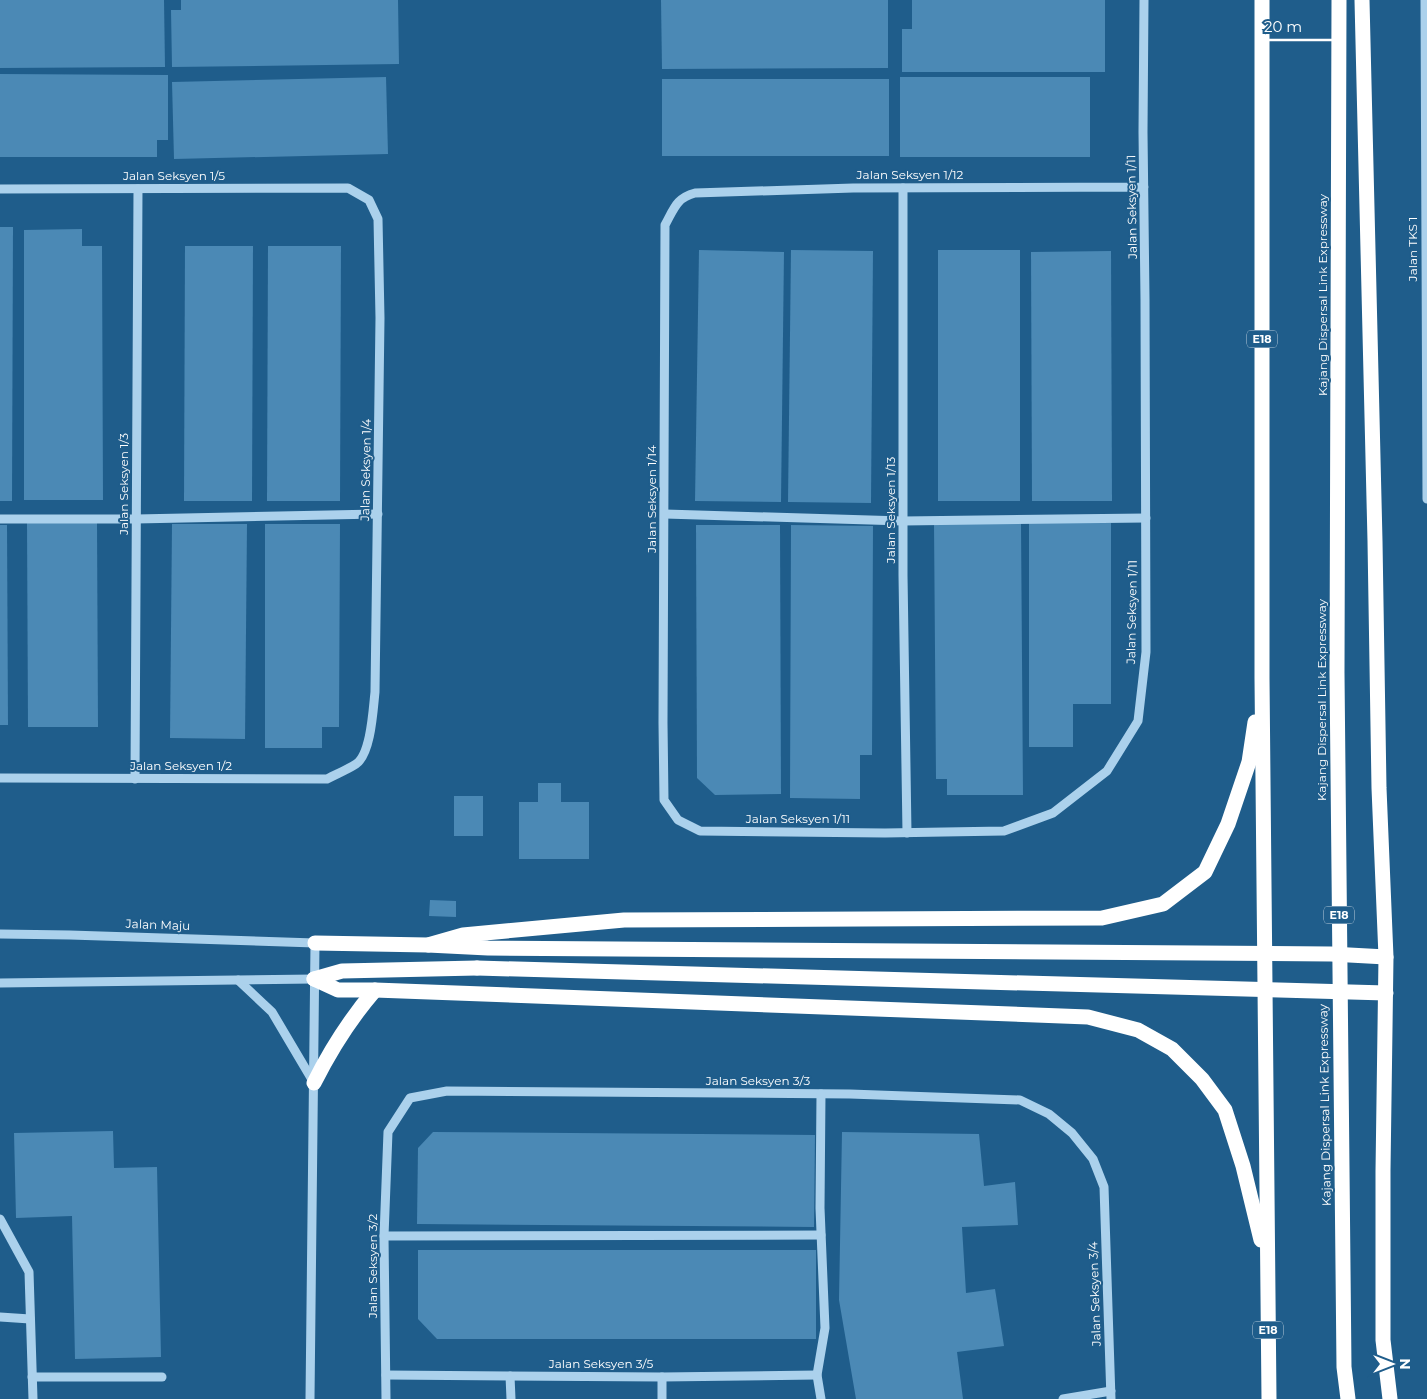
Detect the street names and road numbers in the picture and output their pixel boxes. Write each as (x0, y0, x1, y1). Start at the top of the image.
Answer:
street label: Jalan Seksyen 1/11 (1123, 155, 1140, 260)
street label: Jalan Seksyen 1/12 (856, 167, 964, 182)
street label: Jalan Seksyen 1/5 (122, 168, 225, 183)
street label: Kajang Dispersal Link Expressway (1315, 193, 1330, 396)
street label: Jalan TKS 1 (1405, 217, 1420, 282)
road number: E18 (1247, 330, 1277, 348)
street label: Jalan Seksyen 1/4 (357, 419, 374, 522)
street label: Jalan Seksyen 1/3 (116, 433, 131, 536)
street label: Jalan Seksyen 1/14 (644, 445, 659, 554)
street label: Jalan Seksyen 1/13 (883, 456, 898, 564)
street label: Jalan Seksyen 1/11 (1123, 560, 1140, 665)
street label: Kajang Dispersal Link Expressway (1314, 598, 1329, 801)
street label: Jalan Seksyen 1/2 (129, 758, 232, 773)
street label: Jalan Seksyen 1/11 (745, 811, 850, 826)
road number: E18 (1324, 906, 1354, 924)
street label: Jalan Maju (124, 916, 191, 933)
street label: Kajang Dispersal Link Expressway (1315, 1003, 1334, 1206)
street label: Jalan Seksyen 3/3 (705, 1073, 810, 1088)
street label: Jalan Seksyen 3/2 (365, 1214, 380, 1319)
street label: Jalan Seksyen 3/4 (1085, 1241, 1104, 1348)
road number: E18 (1253, 1322, 1283, 1338)
street label: Jalan Seksyen 3/5 (548, 1356, 653, 1371)

